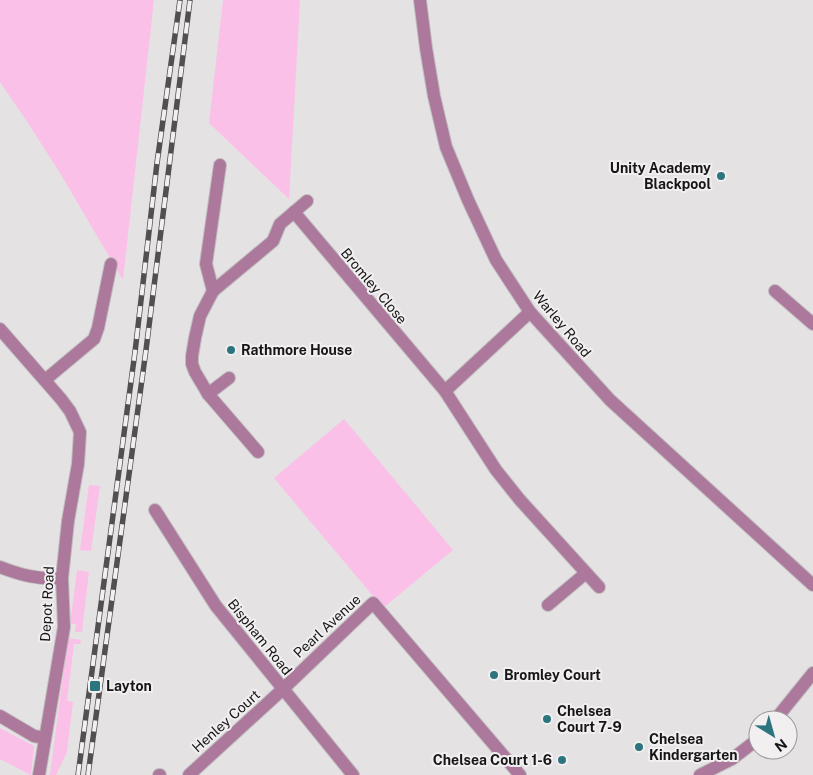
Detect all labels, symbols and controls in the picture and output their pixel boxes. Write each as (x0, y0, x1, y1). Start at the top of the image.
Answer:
place label: Unity Academy Blackpool (610, 160, 711, 192)
marker: Unity Academy Blackpool (715, 170, 727, 182)
street label: Bromley Close (338, 245, 410, 327)
street label: Warley Road (530, 288, 594, 360)
place label: Rathmore House (241, 342, 352, 358)
marker: Rathmore House (225, 344, 237, 356)
street label: Depot Road (37, 566, 57, 642)
street label: Pearl Avenue (290, 591, 364, 661)
street label: Bispham Road (225, 596, 295, 678)
place label: Bromley Court (504, 667, 601, 683)
marker: Bromley Court (488, 669, 500, 681)
place label: Layton (106, 678, 152, 694)
marker: Layton (88, 679, 102, 693)
street label: Henley Court (189, 686, 263, 756)
place label: Chelsea Court 7-9 (557, 703, 622, 735)
north arrow (748, 710, 798, 760)
marker: Chelsea Court 7-9 (541, 713, 553, 725)
place label: Chelsea Kindergarten (649, 731, 738, 763)
text: N (772, 736, 790, 755)
marker: Chelsea Kindergarten (633, 741, 645, 753)
place label: Chelsea Court 1-6 (433, 752, 552, 768)
marker: Chelsea Court 1-6 (556, 754, 568, 766)

